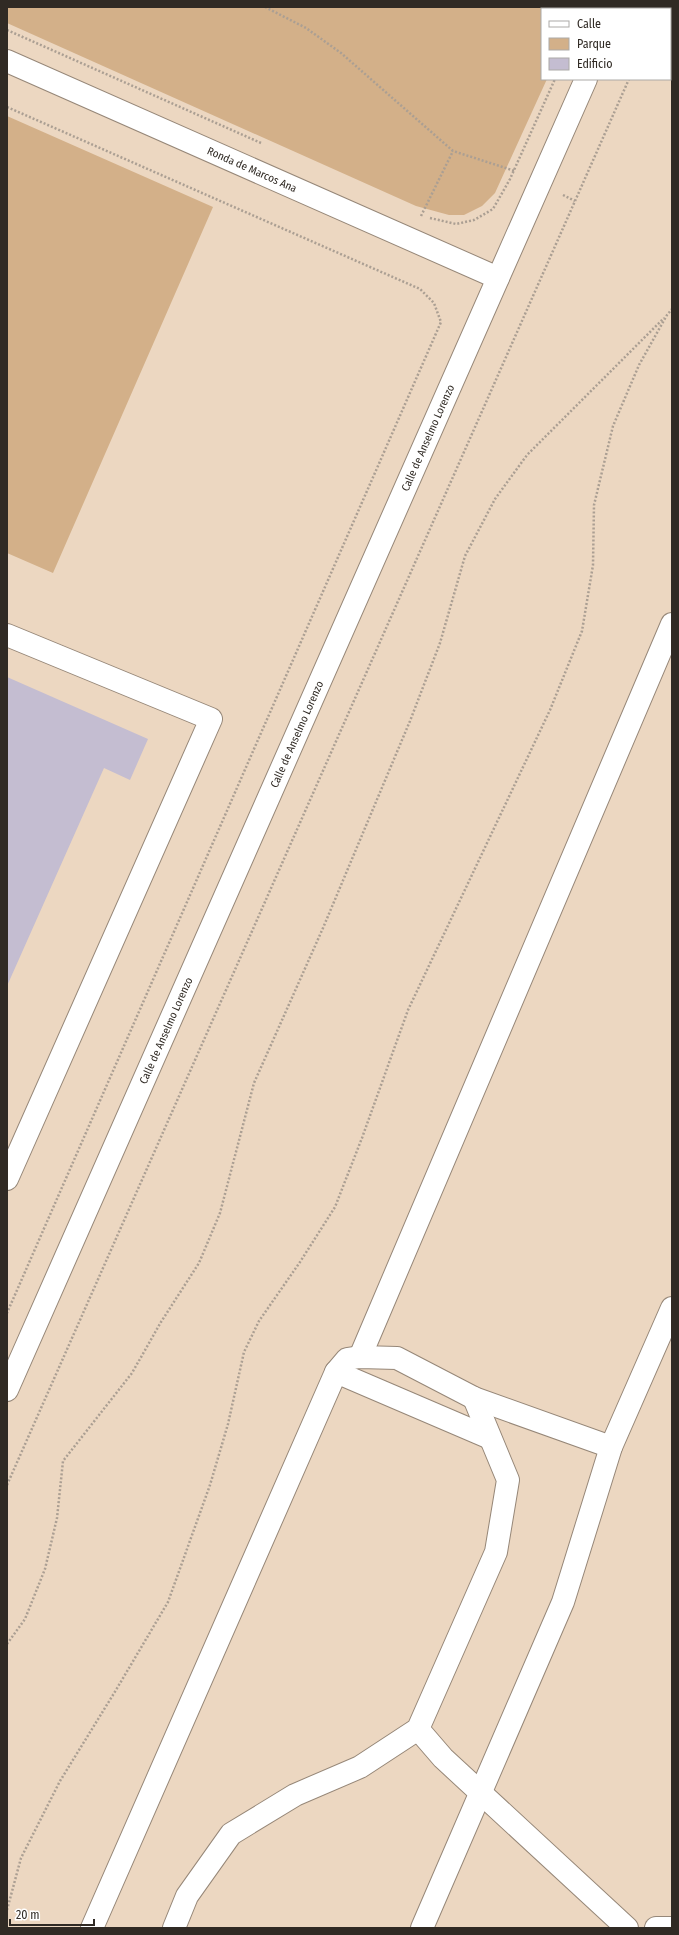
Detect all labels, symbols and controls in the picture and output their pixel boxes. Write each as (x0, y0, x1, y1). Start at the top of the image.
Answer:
legend (541, 8, 671, 80)
text: Calle (577, 17, 601, 31)
text: Parque (577, 37, 611, 51)
text: Edificio (577, 57, 613, 71)
street label: Ronda de Marcos Ana (205, 144, 299, 195)
street label: Calle de Anselmo Lorenzo (398, 382, 457, 493)
street label: Calle de Anselmo Lorenzo (267, 679, 326, 789)
street label: Calle de Anselmo Lorenzo (137, 975, 195, 1086)
scale bar (10, 1901, 94, 1927)
text: 20 m (16, 1908, 40, 1922)

